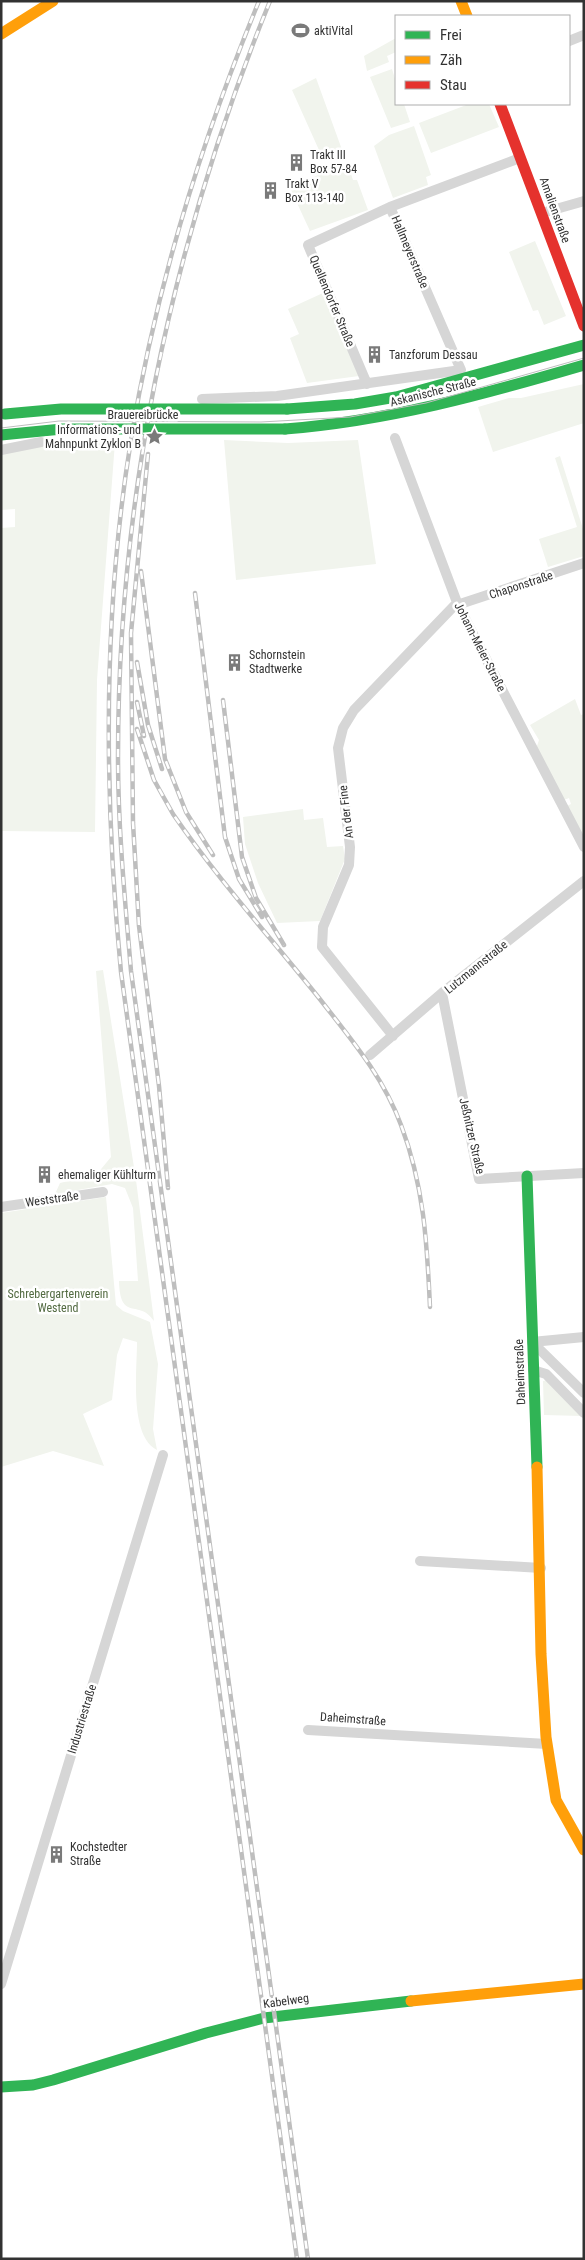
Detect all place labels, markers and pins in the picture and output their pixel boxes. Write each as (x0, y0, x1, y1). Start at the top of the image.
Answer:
sports icon: aktiVital (290, 21, 310, 41)
place label: aktiVital (314, 24, 353, 38)
place label: Trakt III Box 57-84 (310, 148, 357, 176)
building icon: Trakt III Box 57-84 (286, 152, 306, 172)
place label: Trakt V Box 113-140 (285, 177, 344, 205)
building icon: Trakt V Box 113-140 (261, 181, 281, 201)
building icon: Tanzforum Dessau (365, 345, 385, 365)
place label: Tanzforum Dessau (389, 348, 478, 362)
place label: Informations- und Mahnpunkt Zyklon B (45, 423, 141, 451)
place icon: Informations- und Mahnpunkt Zyklon B (145, 427, 165, 447)
place label: Schornstein Stadtwerke (249, 648, 305, 676)
building icon: Schornstein Stadtwerke (225, 652, 245, 672)
building icon: ehemaliger Kühlturm (34, 1165, 54, 1185)
place label: ehemaliger Kühlturm (58, 1168, 156, 1182)
place label: Kochstedter Straße (70, 1840, 128, 1868)
building icon: Kochstedter Straße (46, 1844, 66, 1864)

